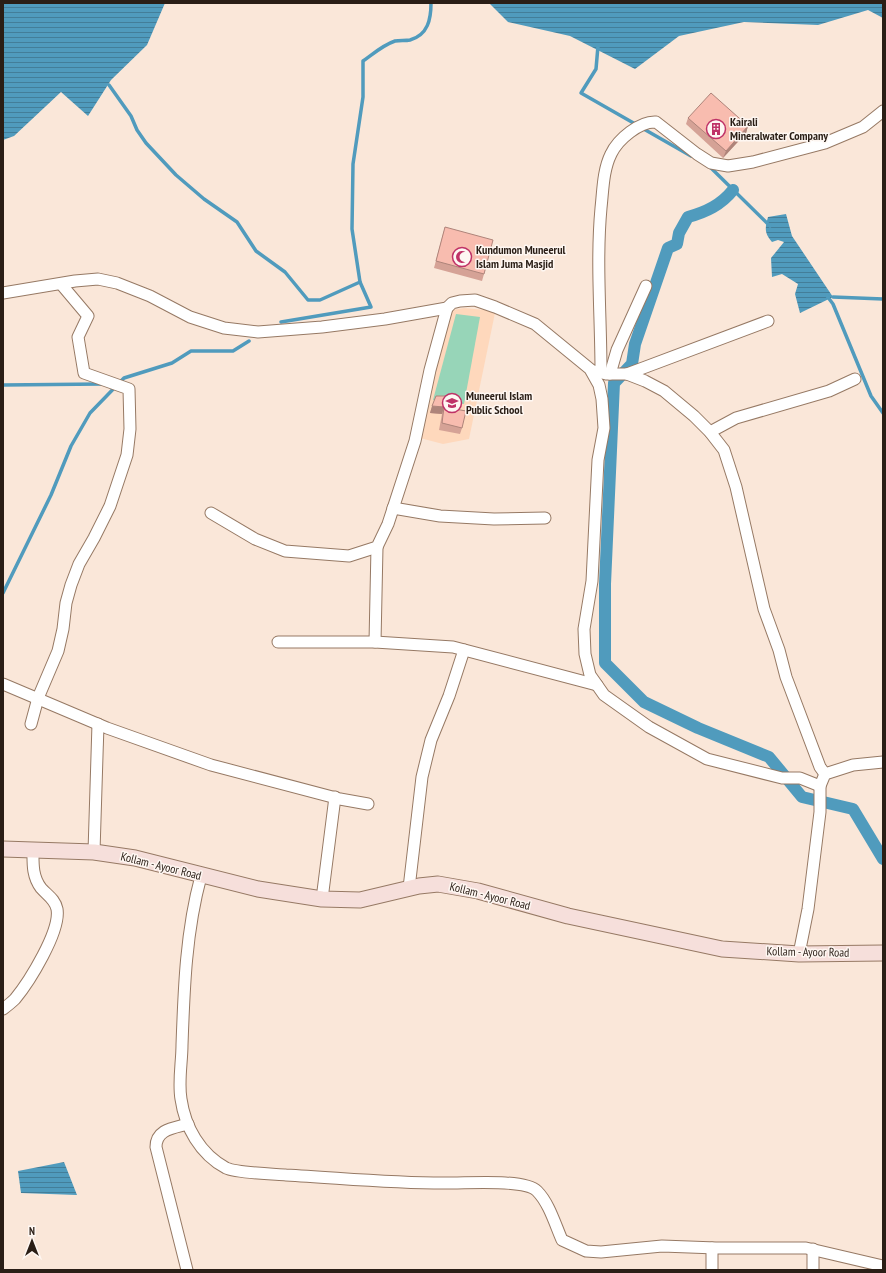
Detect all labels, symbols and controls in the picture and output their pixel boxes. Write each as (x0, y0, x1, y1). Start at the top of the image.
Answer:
place label: Kairali Mineralwater Company (730, 114, 828, 143)
building icon: Kairali Mineralwater Company (705, 118, 727, 140)
place label: Kundumon Muneerul Islam Juma Masjid (476, 242, 565, 271)
mosque icon: Kundumon Muneerul Islam Juma Masjid (451, 246, 473, 268)
place label: Muneerul Islam Public School (466, 388, 532, 417)
school or university icon: Muneerul Islam Public School (441, 392, 463, 414)
street label: Kollam - Ayoor Road (119, 848, 203, 883)
street label: Kollam - Ayoor Road (448, 878, 532, 913)
street label: Kollam - Ayoor Road (767, 943, 849, 960)
north arrow (12, 1221, 52, 1261)
text: N (29, 1224, 35, 1238)

